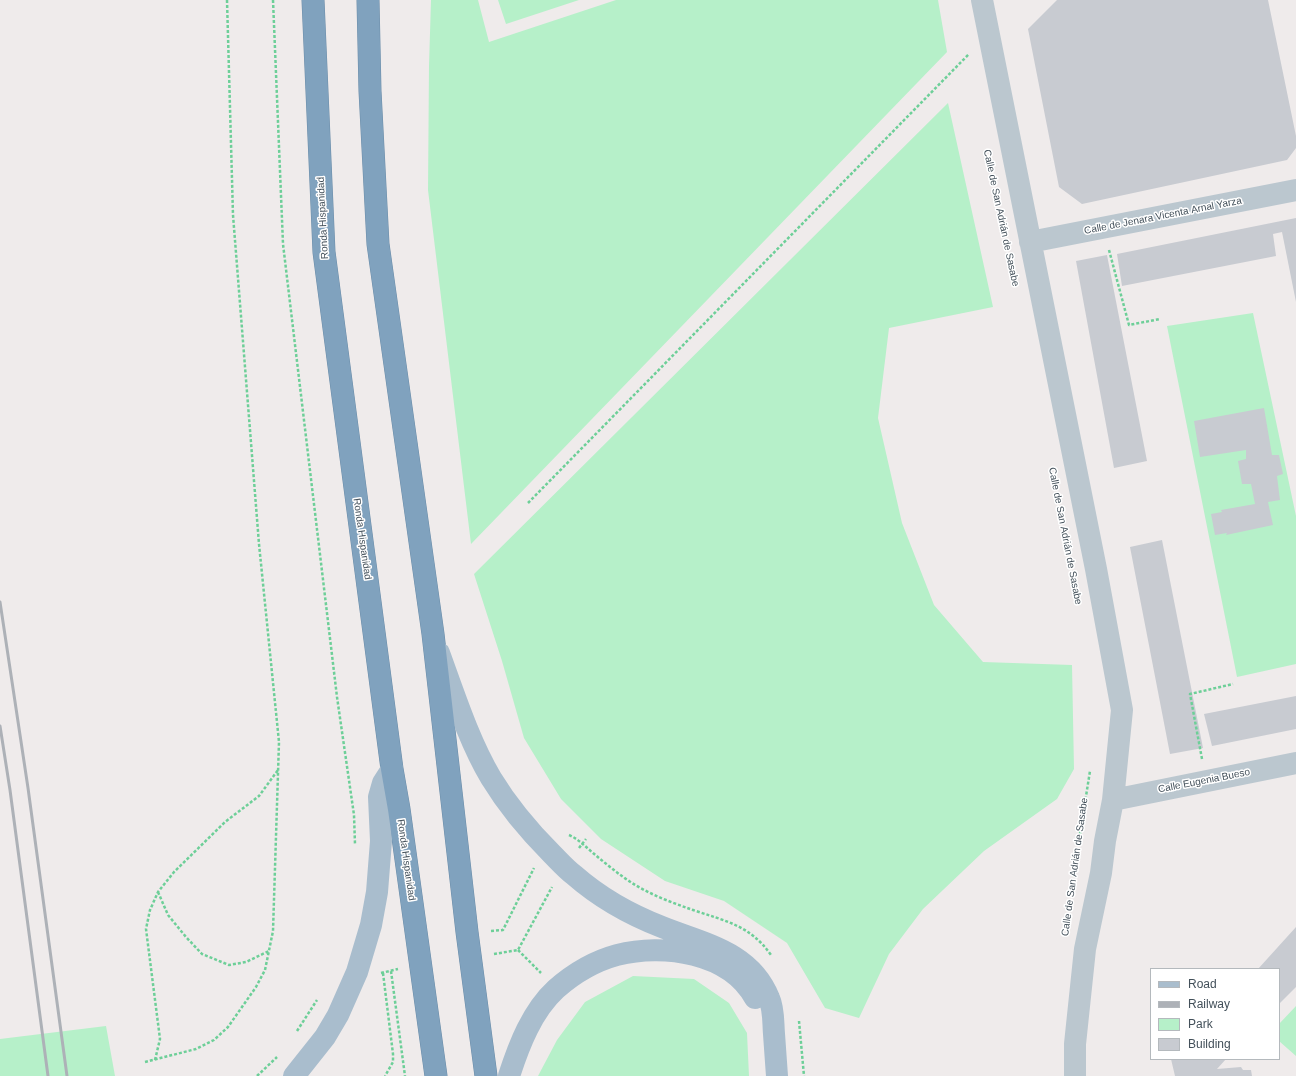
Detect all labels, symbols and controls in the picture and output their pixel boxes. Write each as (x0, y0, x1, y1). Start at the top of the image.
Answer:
street label: Calle de San Adrián de Sasabe (981, 149, 1021, 287)
street label: Ronda Hispanidad (315, 177, 331, 259)
street label: Calle de Jenara Vicenta Arnal Yarza (1083, 195, 1243, 237)
street label: Calle de San Adrián de Sasabe (1046, 466, 1084, 606)
street label: Ronda Hispanidad (350, 497, 374, 581)
street label: Calle Eugenia Bueso (1157, 766, 1251, 796)
street label: Calle de San Adrián de Sasabe (1059, 797, 1091, 937)
street label: Ronda Hispanidad (394, 818, 418, 902)
legend (1150, 968, 1280, 1060)
text: Road (1188, 977, 1217, 991)
text: Railway (1188, 997, 1230, 1011)
text: Park (1188, 1017, 1213, 1031)
text: Building (1188, 1037, 1231, 1051)

